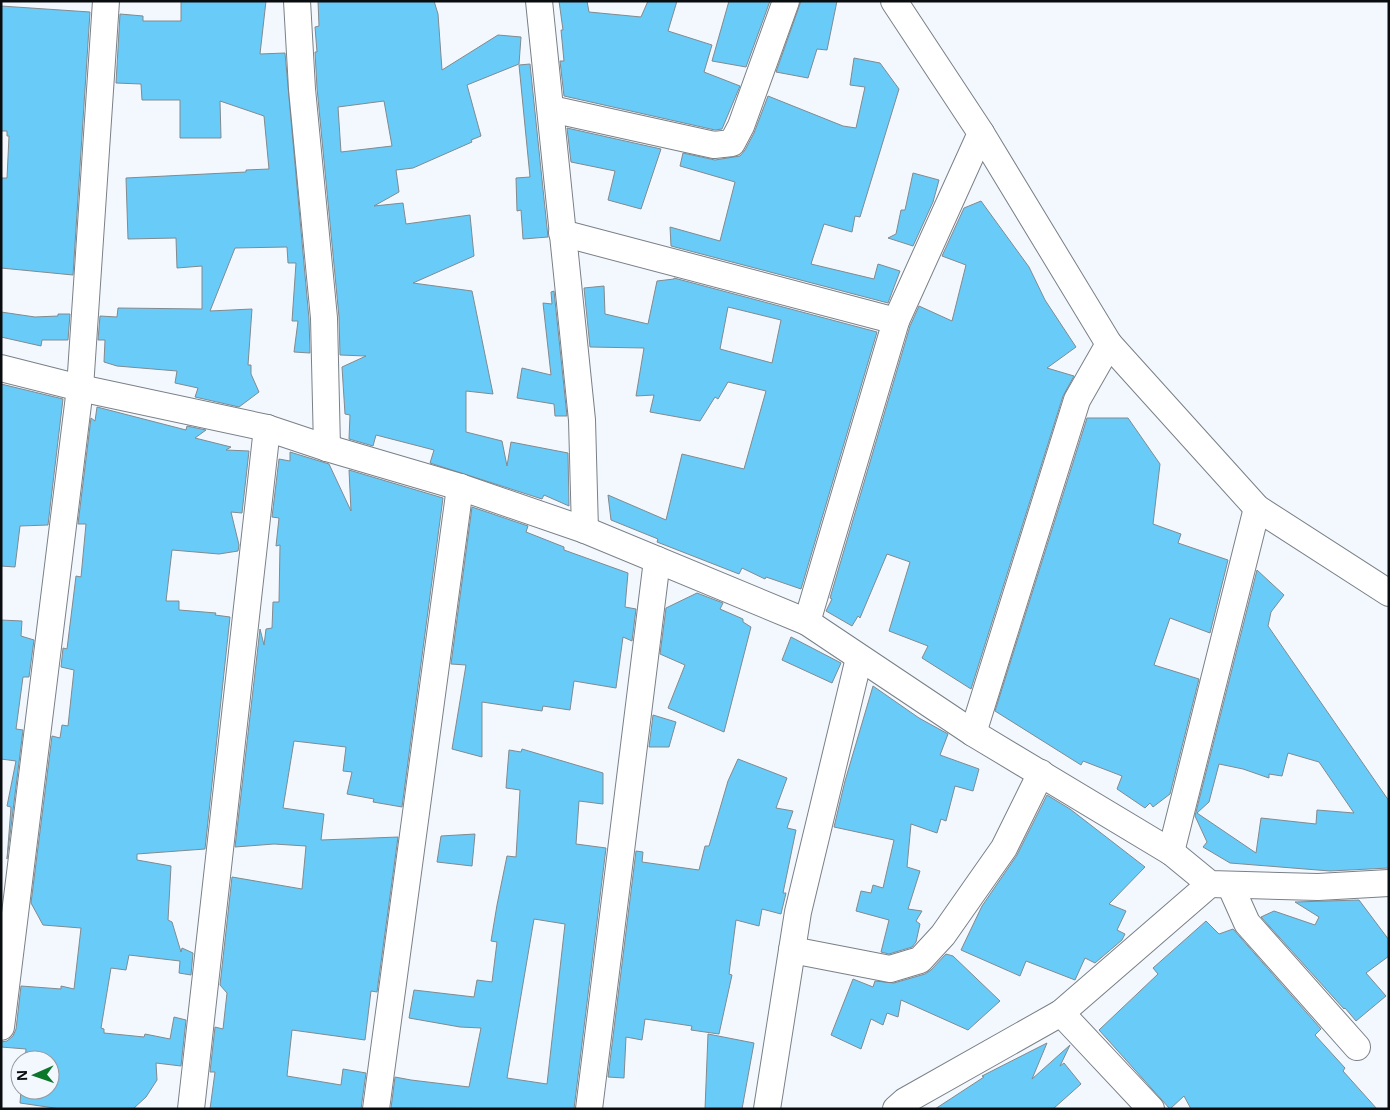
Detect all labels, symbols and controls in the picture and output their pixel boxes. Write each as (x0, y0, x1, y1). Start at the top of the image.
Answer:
north arrow (10, 1050, 60, 1100)
text: N (12, 1069, 31, 1081)

